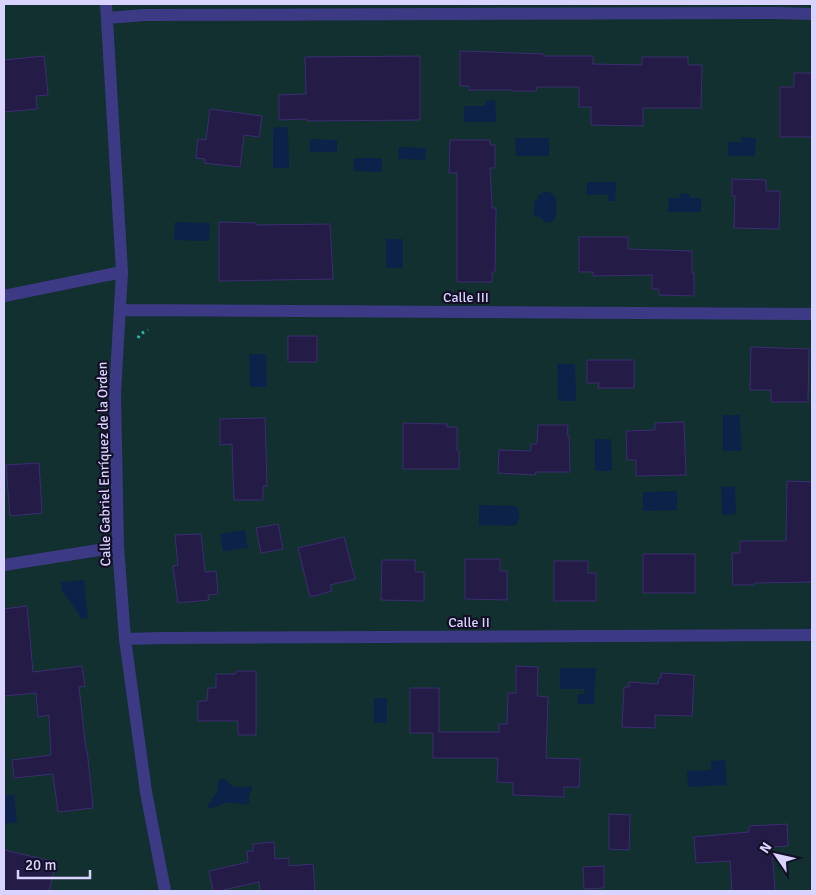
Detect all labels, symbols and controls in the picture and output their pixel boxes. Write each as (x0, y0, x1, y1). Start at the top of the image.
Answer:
street label: Calle III (443, 289, 489, 306)
street label: Calle Gabriel Enríquez de la Orden (94, 362, 114, 566)
street label: Calle II (448, 614, 490, 631)
north arrow (751, 830, 801, 880)
text: N (756, 839, 775, 857)
scale bar (18, 848, 90, 880)
text: 20 m (25, 856, 56, 874)

